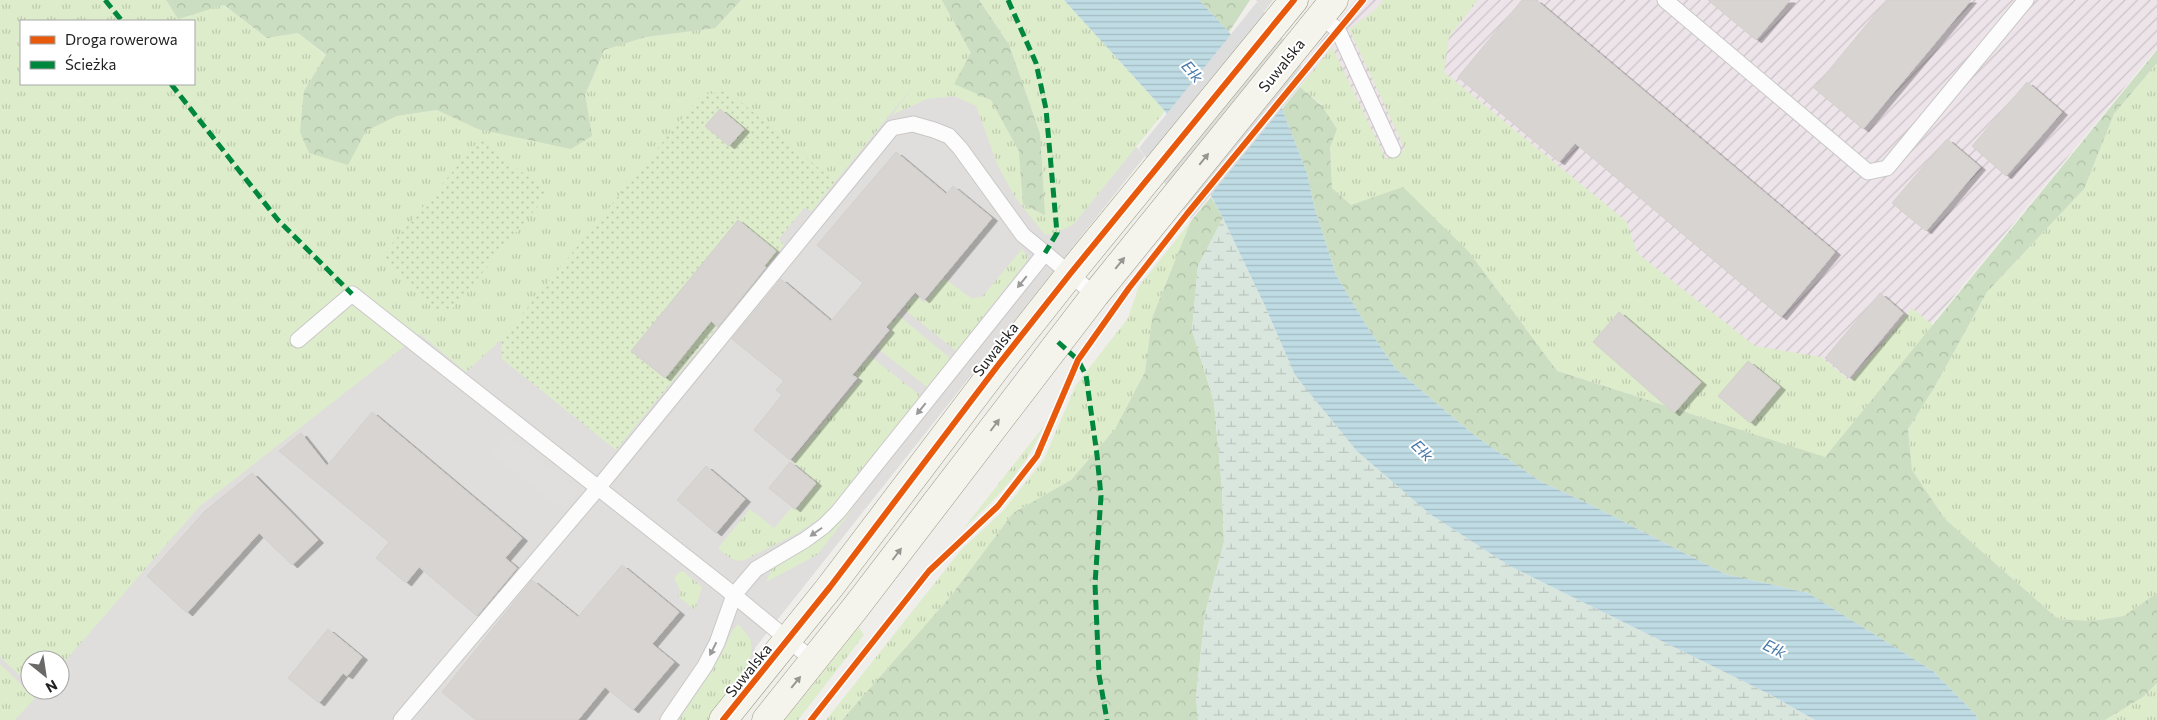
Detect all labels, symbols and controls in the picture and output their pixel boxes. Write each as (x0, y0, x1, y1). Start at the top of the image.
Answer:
legend (20, 20, 195, 85)
text: Droga rowerowa (65, 30, 178, 48)
street label: Suwalska (1254, 35, 1308, 95)
text: Ścieżka (65, 54, 116, 73)
water label: Ełk (1178, 56, 1208, 86)
one-way arrow (1199, 152, 1210, 165)
one-way arrow (1115, 257, 1126, 270)
one-way arrow (1017, 275, 1028, 288)
street label: Suwalska (968, 318, 1022, 380)
one-way arrow (915, 402, 926, 415)
one-way arrow (990, 419, 1001, 432)
water label: Ełk (1408, 435, 1438, 465)
one-way arrow (809, 527, 822, 537)
one-way arrow (891, 548, 902, 561)
water label: Ełk (1760, 634, 1790, 662)
street label: Suwalska (721, 640, 775, 700)
one-way arrow (709, 642, 717, 656)
north arrow (20, 650, 70, 700)
one-way arrow (791, 676, 802, 689)
text: N (43, 677, 61, 697)

